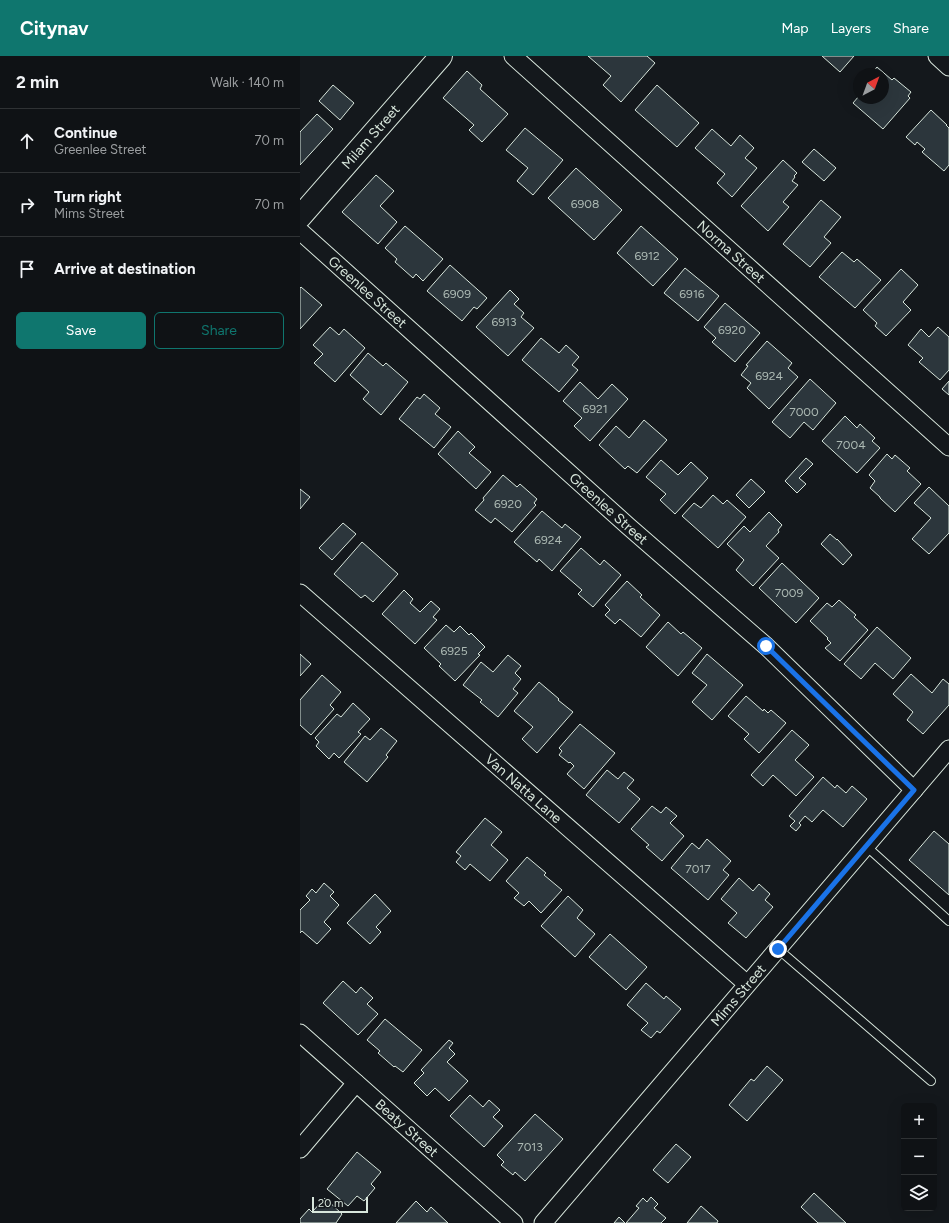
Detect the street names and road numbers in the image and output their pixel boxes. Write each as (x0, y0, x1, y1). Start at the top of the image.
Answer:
street label: Milam Street (338, 101, 403, 172)
street label: Norma Street (694, 217, 769, 286)
street label: Greenlee Street (325, 252, 410, 331)
street label: Greenlee Street (566, 469, 651, 548)
street label: Van Natta Lane (482, 750, 566, 827)
street label: Mims Street (707, 961, 769, 1030)
street label: Beaty Street (372, 1095, 442, 1160)

